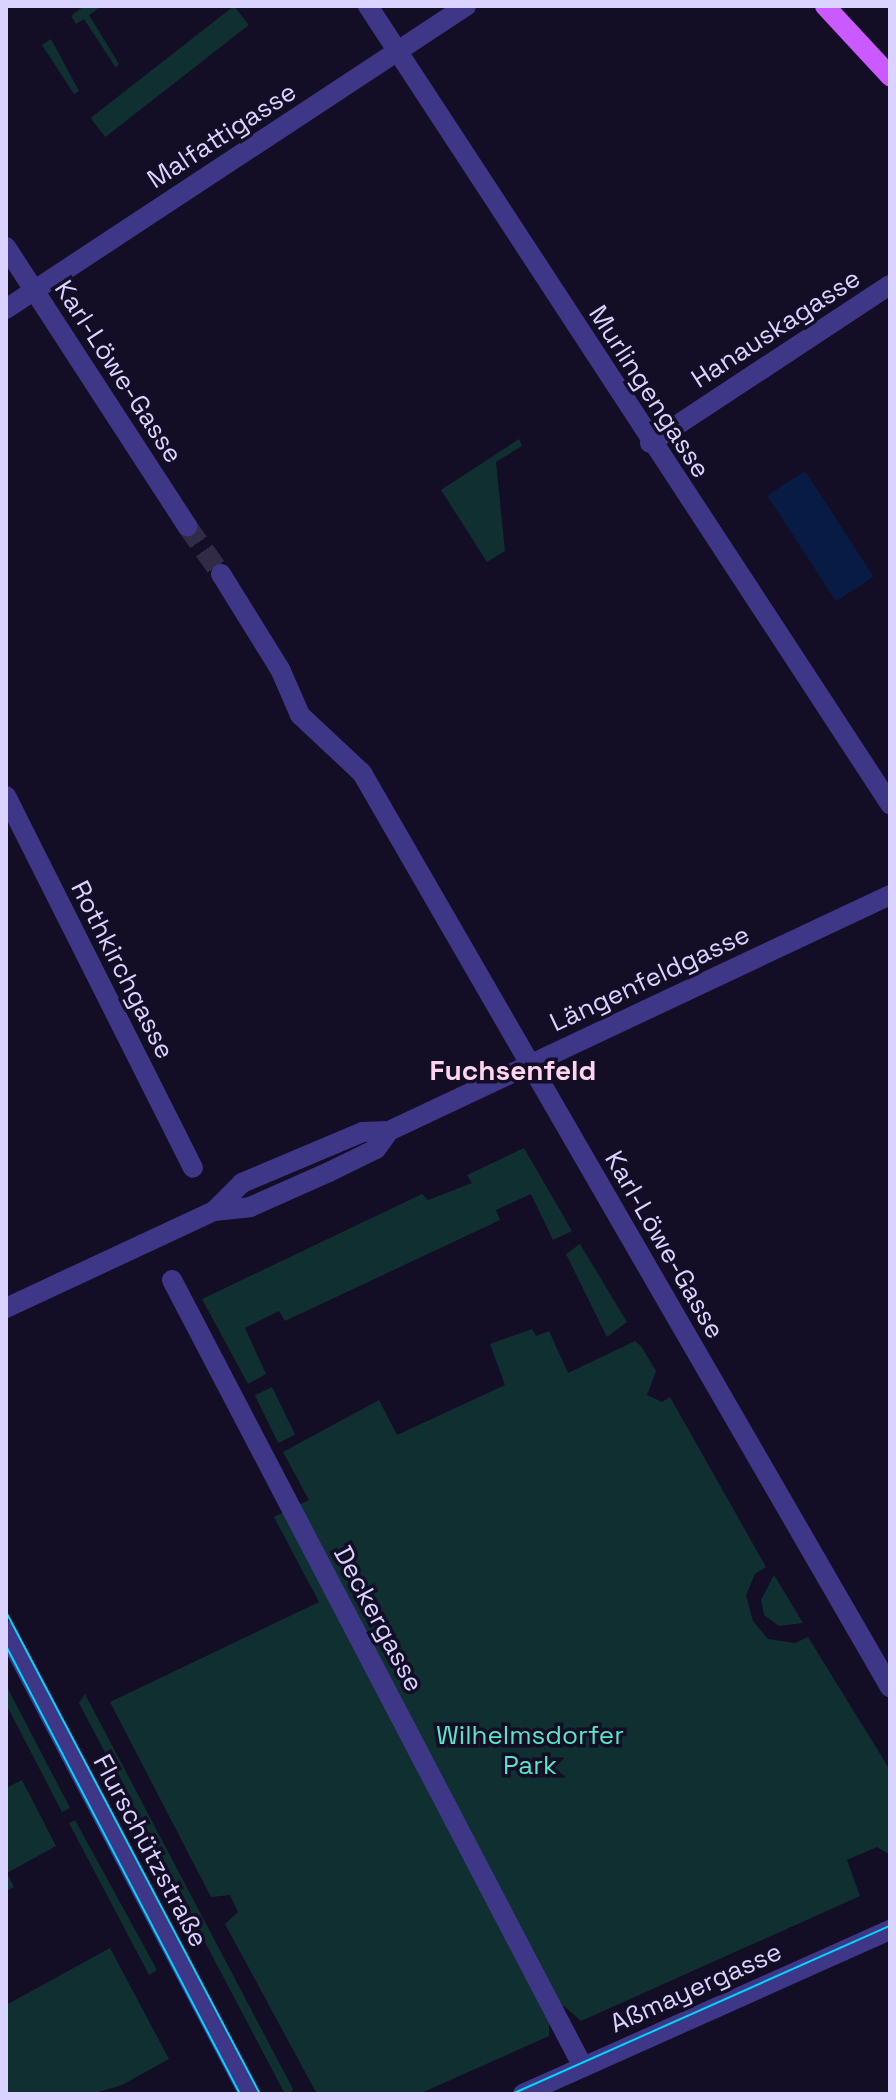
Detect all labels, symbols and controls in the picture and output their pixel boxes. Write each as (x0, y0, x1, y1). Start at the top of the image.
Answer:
street label: Malfattigasse (142, 76, 302, 196)
street label: Hanauskagasse (686, 263, 866, 395)
street label: Karl-Löwe-Gasse (47, 275, 189, 469)
street label: Murlingengasse (582, 300, 716, 484)
street label: Rothkirchgasse (64, 876, 180, 1064)
street label: Längenfeldgasse (545, 919, 755, 1039)
district label: Fuchsenfeld (430, 1053, 596, 1087)
street label: Karl-Löwe-Gasse (598, 1146, 730, 1344)
street label: Deckergasse (327, 1541, 429, 1697)
park label: Wilhelmsdorfer Park (436, 1720, 624, 1782)
street label: Flurschützstraße (86, 1749, 214, 1953)
street label: Aßmayergasse (605, 1936, 787, 2040)

